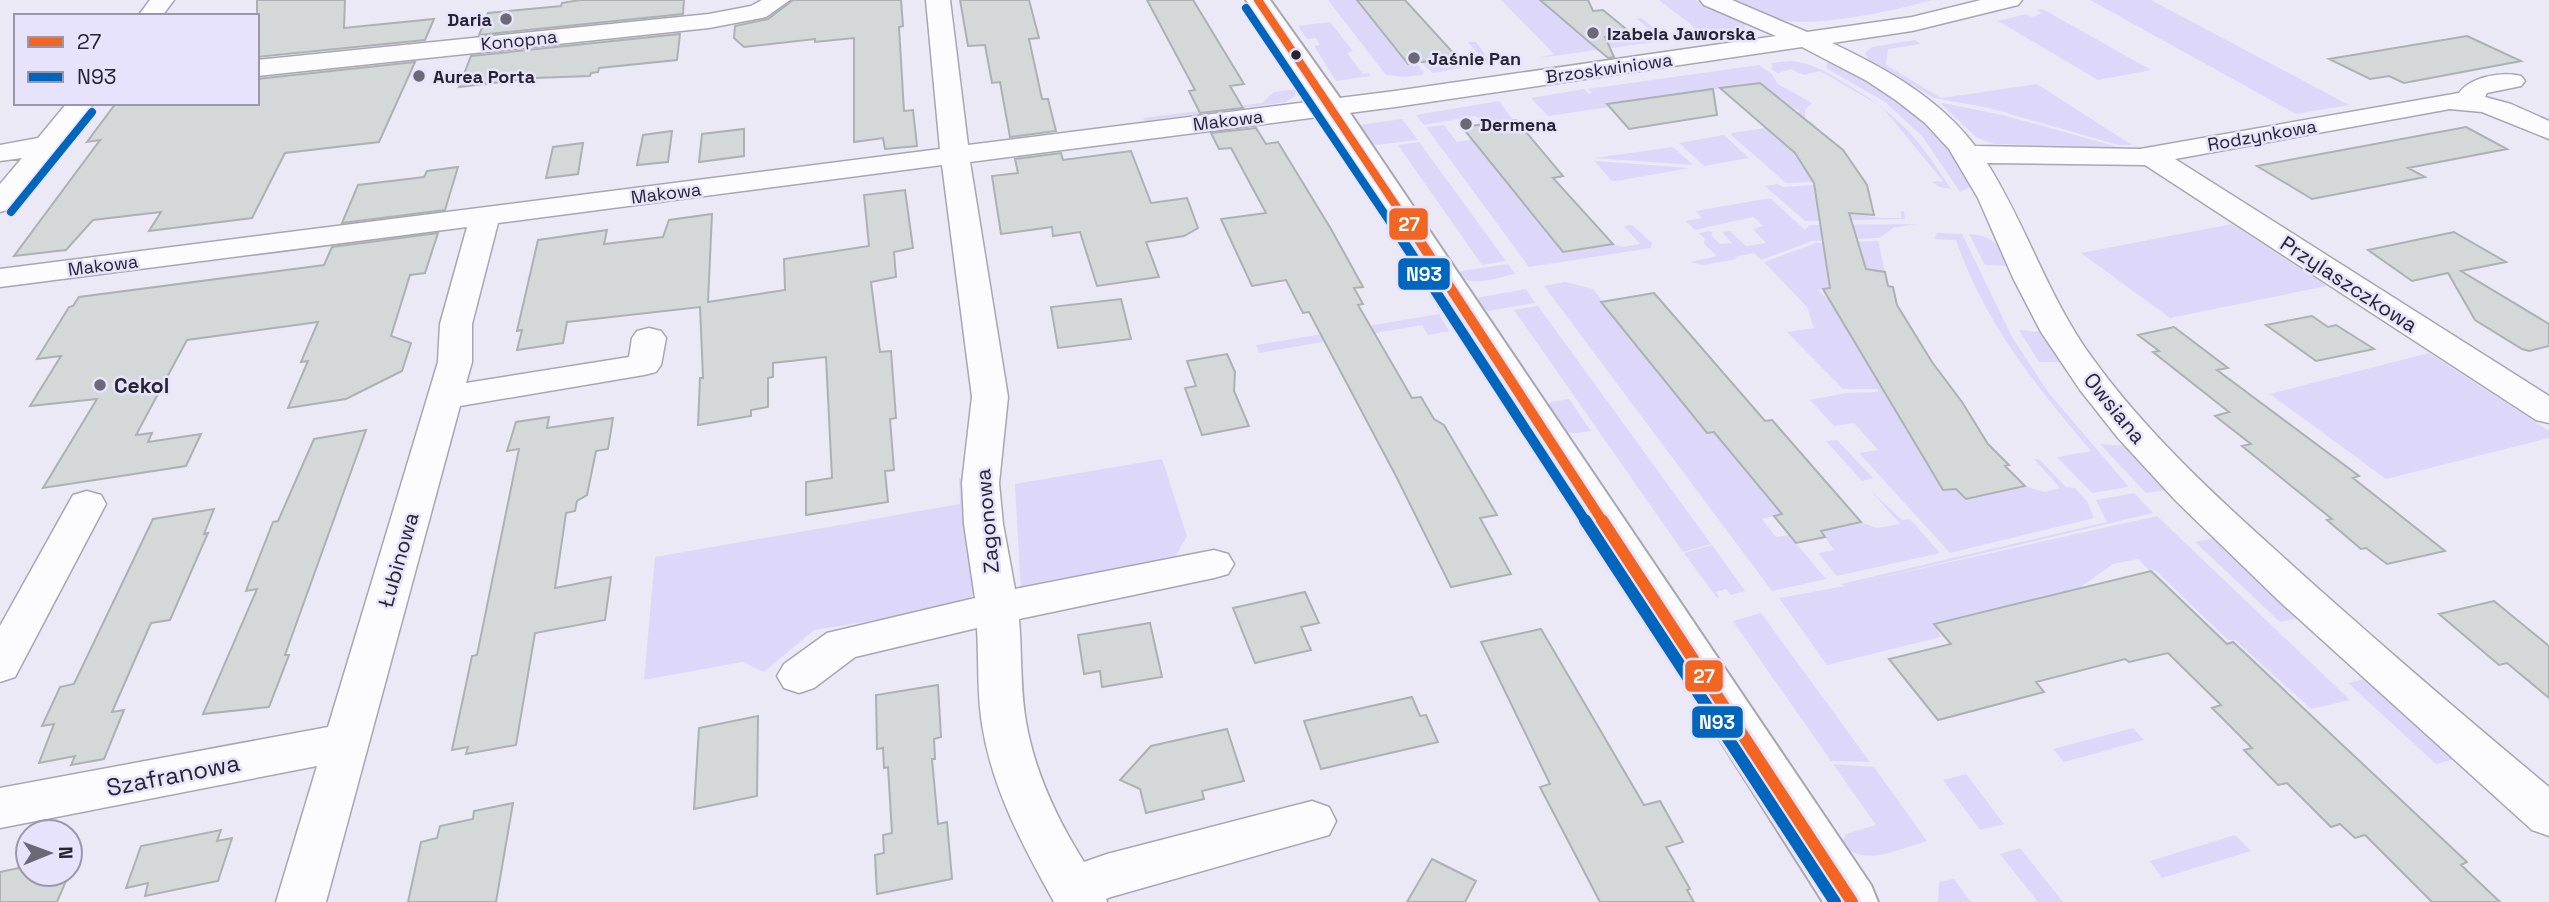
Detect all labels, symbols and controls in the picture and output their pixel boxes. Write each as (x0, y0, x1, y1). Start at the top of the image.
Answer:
place label: Daria (447, 8, 493, 31)
marker: Daria (498, 11, 514, 27)
legend (14, 14, 259, 105)
place label: Izabela Jaworska (1607, 22, 1756, 45)
street label: Konopna (480, 25, 558, 55)
marker: Izabela Jaworska (1585, 25, 1601, 41)
text: 27 (77, 28, 101, 55)
place label: Jaśnie Pan (1428, 47, 1521, 70)
unlabelled marker (1289, 48, 1303, 62)
street label: Brzoskwiniowa (1544, 48, 1674, 88)
marker: Jaśnie Pan (1406, 50, 1422, 66)
text: N93 (77, 63, 116, 90)
place label: Aurea Porta (433, 65, 536, 88)
marker: Aurea Porta (411, 68, 427, 84)
street label: Makowa (1192, 104, 1264, 136)
place label: Dermena (1480, 113, 1557, 136)
street label: Rodzynkowa (2206, 114, 2318, 156)
marker: Dermena (1458, 116, 1474, 132)
street label: Makowa (630, 177, 702, 209)
line badge: 27 (1388, 207, 1429, 241)
text: 27 (1398, 212, 1420, 237)
street label: Przylaszczkowa (2275, 230, 2423, 338)
street label: Makowa (67, 249, 139, 281)
line badge: N93 (1397, 257, 1451, 291)
text: N93 (1406, 262, 1442, 287)
street label: Owsiana (2078, 367, 2152, 449)
place label: Cekol (114, 372, 169, 399)
marker: Cekol (92, 377, 108, 393)
street label: Zagonowa (969, 468, 1005, 574)
street label: Łubinowa (371, 509, 425, 611)
line badge: 27 (1684, 659, 1724, 693)
text: 27 (1693, 664, 1715, 689)
line badge: N93 (1691, 705, 1744, 739)
text: N93 (1699, 710, 1735, 735)
street label: Szafranowa (104, 747, 243, 803)
north arrow (14, 818, 84, 888)
text: N (53, 846, 78, 859)

